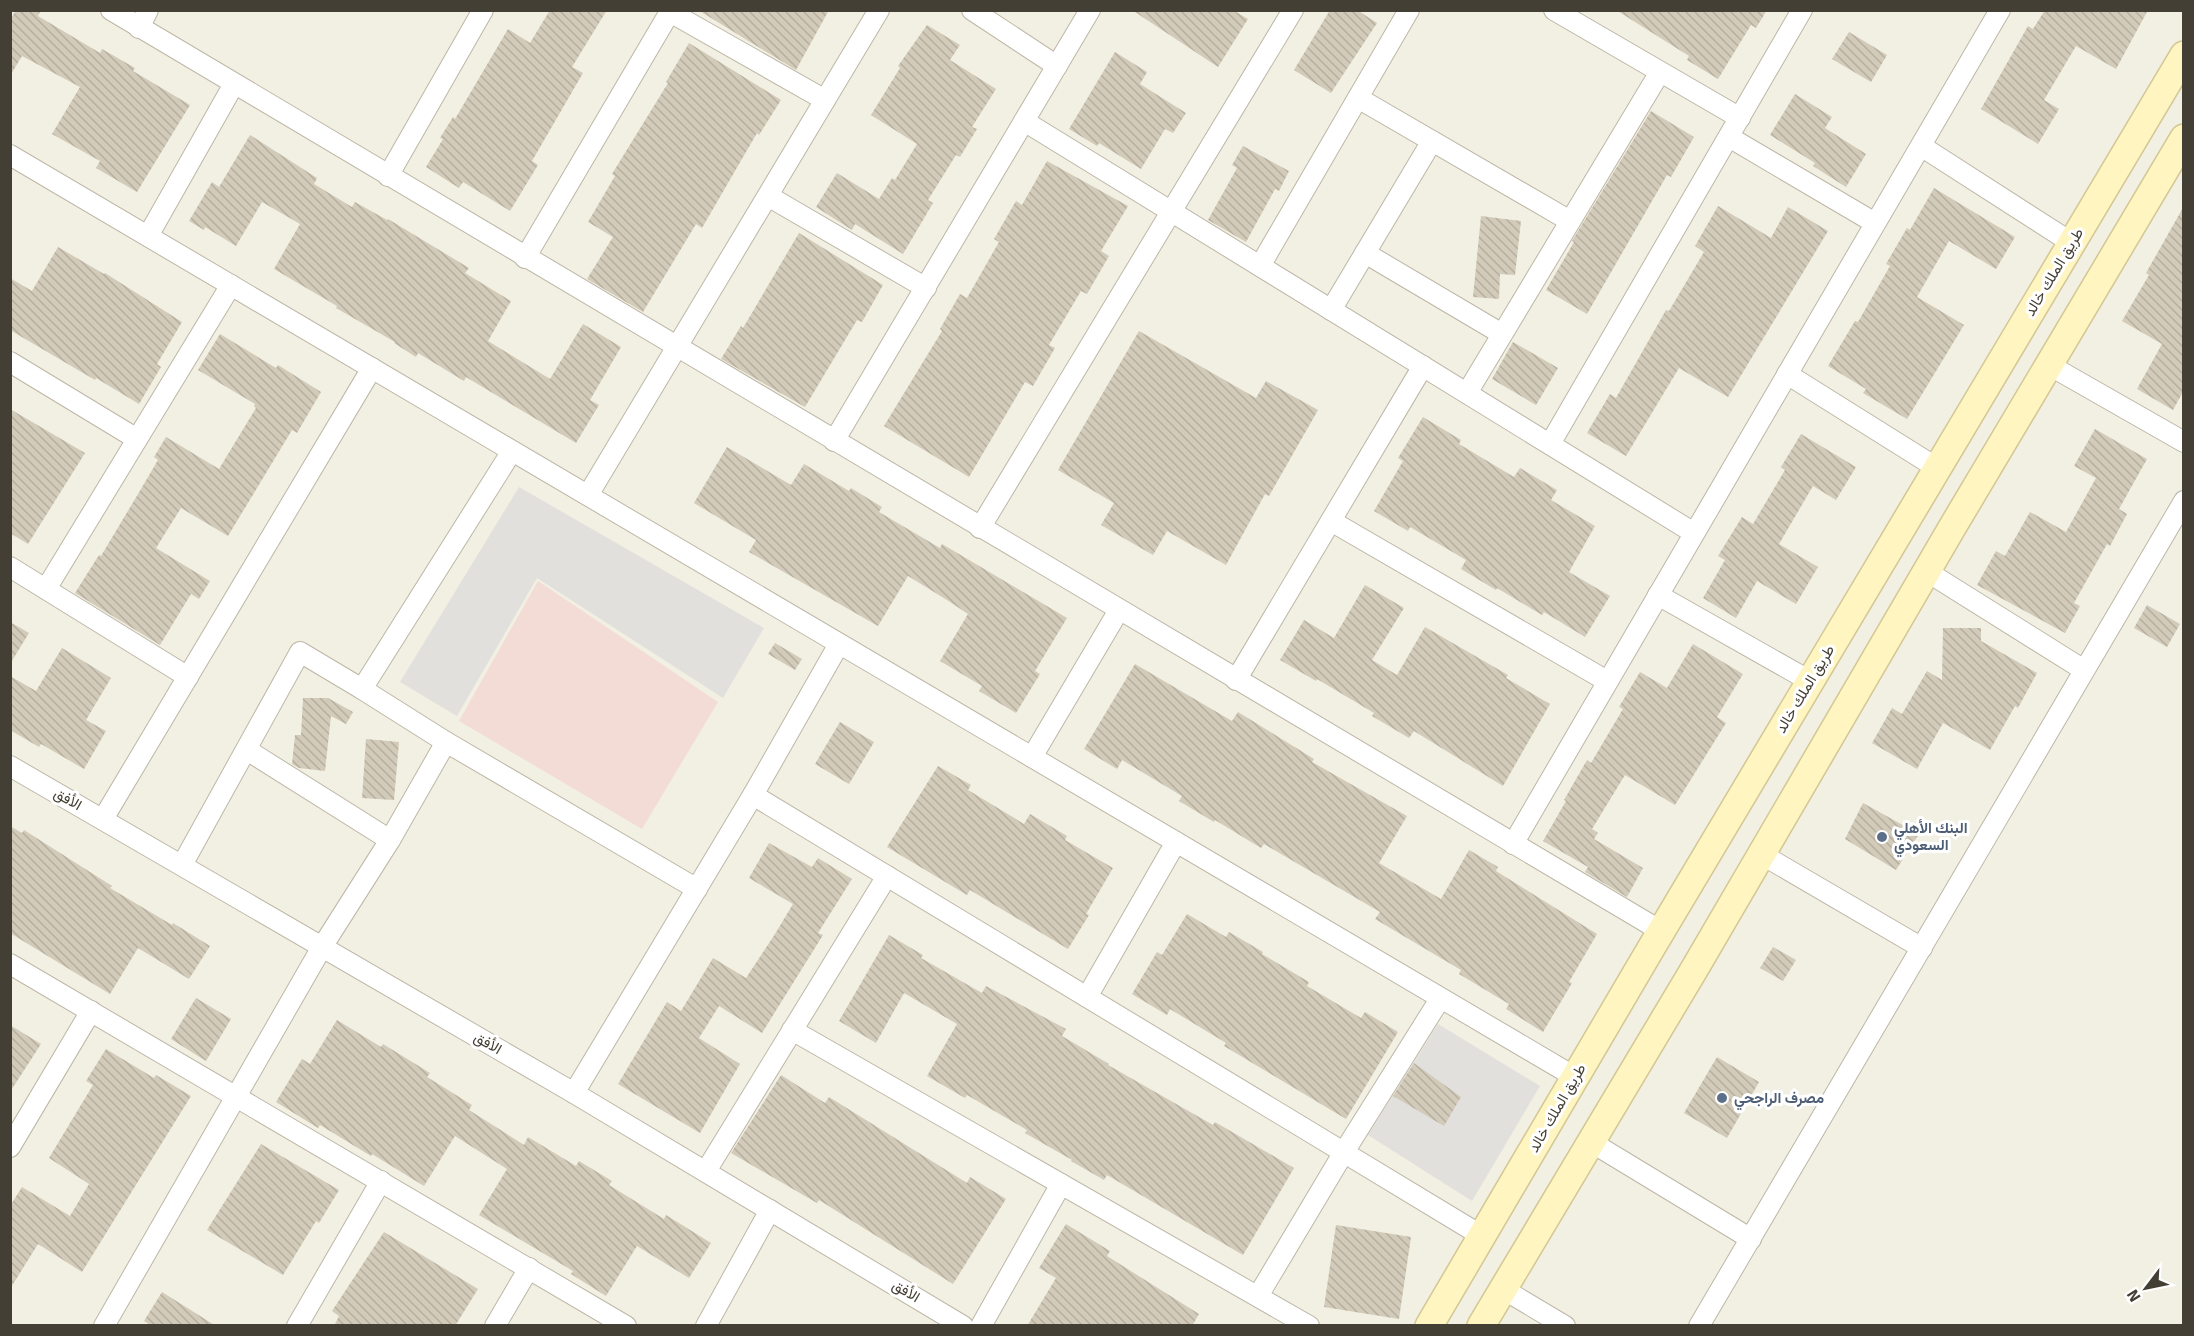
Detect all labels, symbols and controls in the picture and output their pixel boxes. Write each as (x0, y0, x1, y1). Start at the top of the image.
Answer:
street label: طريق الملك خالد (2021, 225, 2088, 320)
street label: طريق الملك خالد (1772, 642, 1839, 737)
street label: الأفق (50, 784, 85, 815)
place label: البنك الأهلي السعودي (1894, 819, 1968, 858)
marker: البنك الأهلي السعودي (1875, 830, 1889, 844)
street label: الأفق (470, 1028, 505, 1059)
street label: طريق الملك خالد (1524, 1060, 1591, 1156)
place label: مصرف الراجحي (1734, 1089, 1824, 1111)
marker: مصرف الراجحي (1715, 1091, 1729, 1105)
north arrow (2116, 1258, 2176, 1318)
street label: الأفق (888, 1276, 923, 1307)
text: N (2123, 1285, 2146, 1305)

